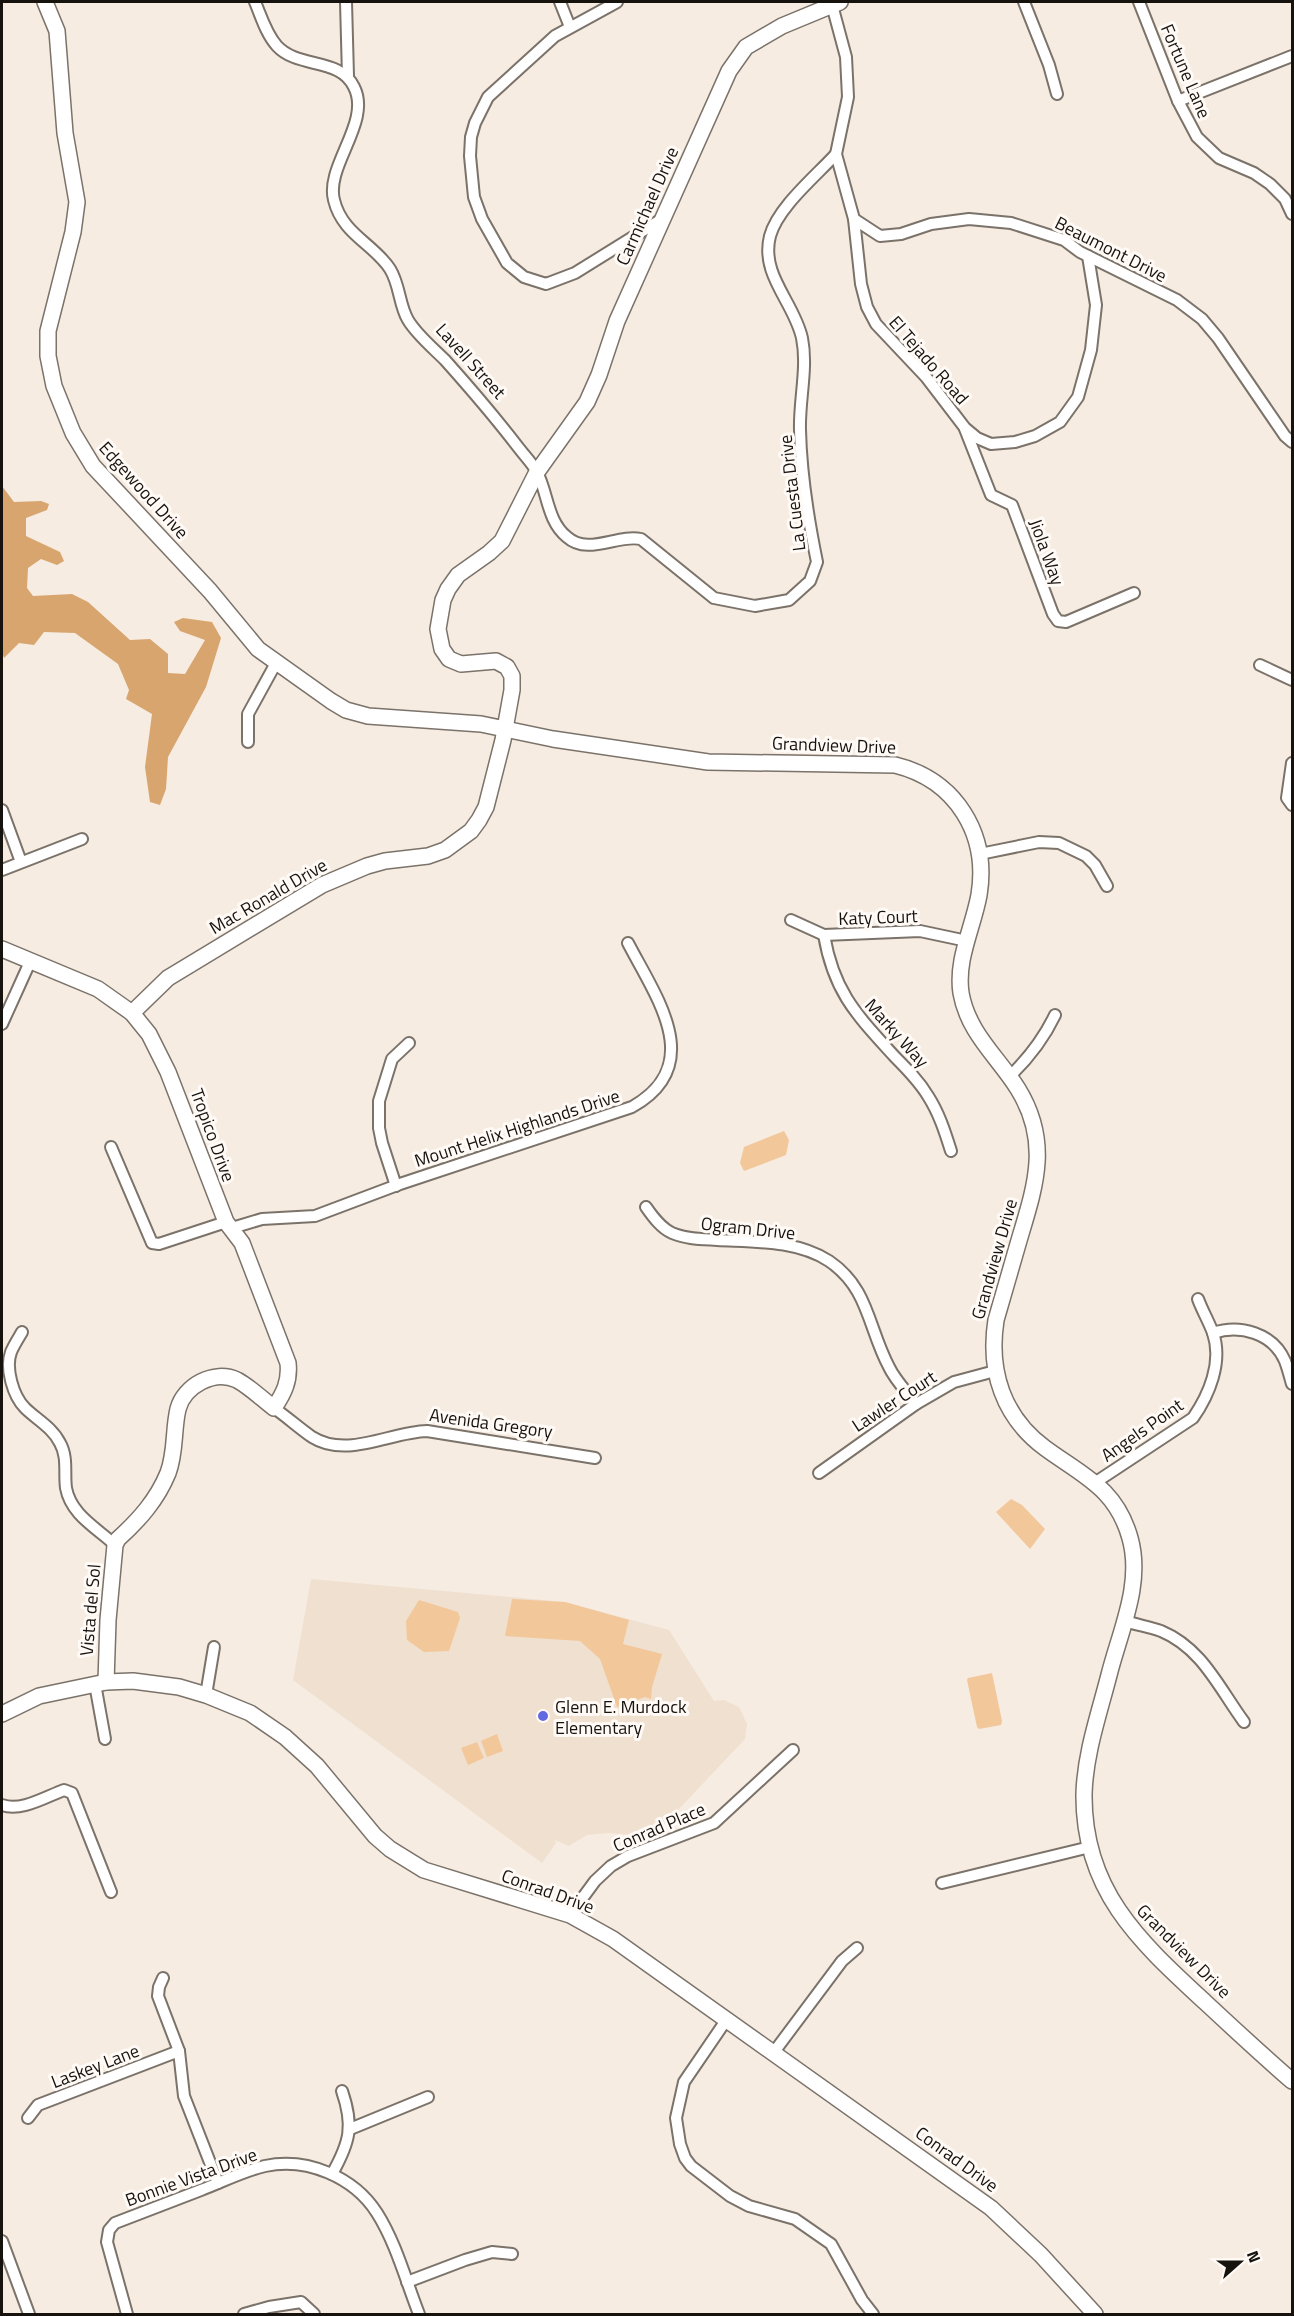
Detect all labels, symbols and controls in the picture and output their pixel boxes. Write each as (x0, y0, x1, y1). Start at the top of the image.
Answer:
street label: Fortune Lane (1154, 20, 1218, 122)
street label: Carmichael Drive (609, 142, 685, 270)
street label: Beaumont Drive (1050, 209, 1172, 289)
street label: El Tejado Road (883, 310, 975, 410)
street label: Lavell Street (430, 317, 513, 405)
street label: La Cuesta Drive (771, 433, 813, 553)
street label: Edgewood Drive (93, 435, 195, 545)
street label: Jiola Way (1022, 515, 1072, 589)
street label: Grandview Drive (771, 729, 897, 761)
street label: Mac Ronald Drive (204, 851, 332, 941)
street label: Katy Court (838, 902, 919, 932)
street label: Marky Way (859, 992, 936, 1074)
street label: Mount Helix Highlands Drive (411, 1082, 623, 1174)
street label: Tropico Drive (184, 1085, 242, 1185)
street label: Grandview Drive (964, 1196, 1024, 1322)
street label: Ogram Drive (699, 1210, 797, 1246)
street label: Lawler Court (846, 1363, 942, 1438)
street label: Angels Point (1095, 1391, 1189, 1468)
street label: Avenida Gregory (428, 1401, 555, 1445)
street label: Vista del Sol (73, 1563, 107, 1657)
place label: Glenn E. Murdock Elementary (555, 1693, 687, 1741)
marker: Glenn E. Murdock Elementary (536, 1709, 550, 1723)
street label: Conrad Place (609, 1795, 709, 1859)
street label: Conrad Drive (498, 1862, 598, 1920)
street label: Grandview Drive (1131, 1898, 1237, 2004)
street label: Laskey Lane (47, 2037, 143, 2095)
street label: Conrad Drive (910, 2120, 1004, 2198)
street label: Bonnie Vista Drive (121, 2141, 261, 2213)
north arrow (1210, 2232, 1270, 2292)
text: N (1241, 2247, 1267, 2266)

